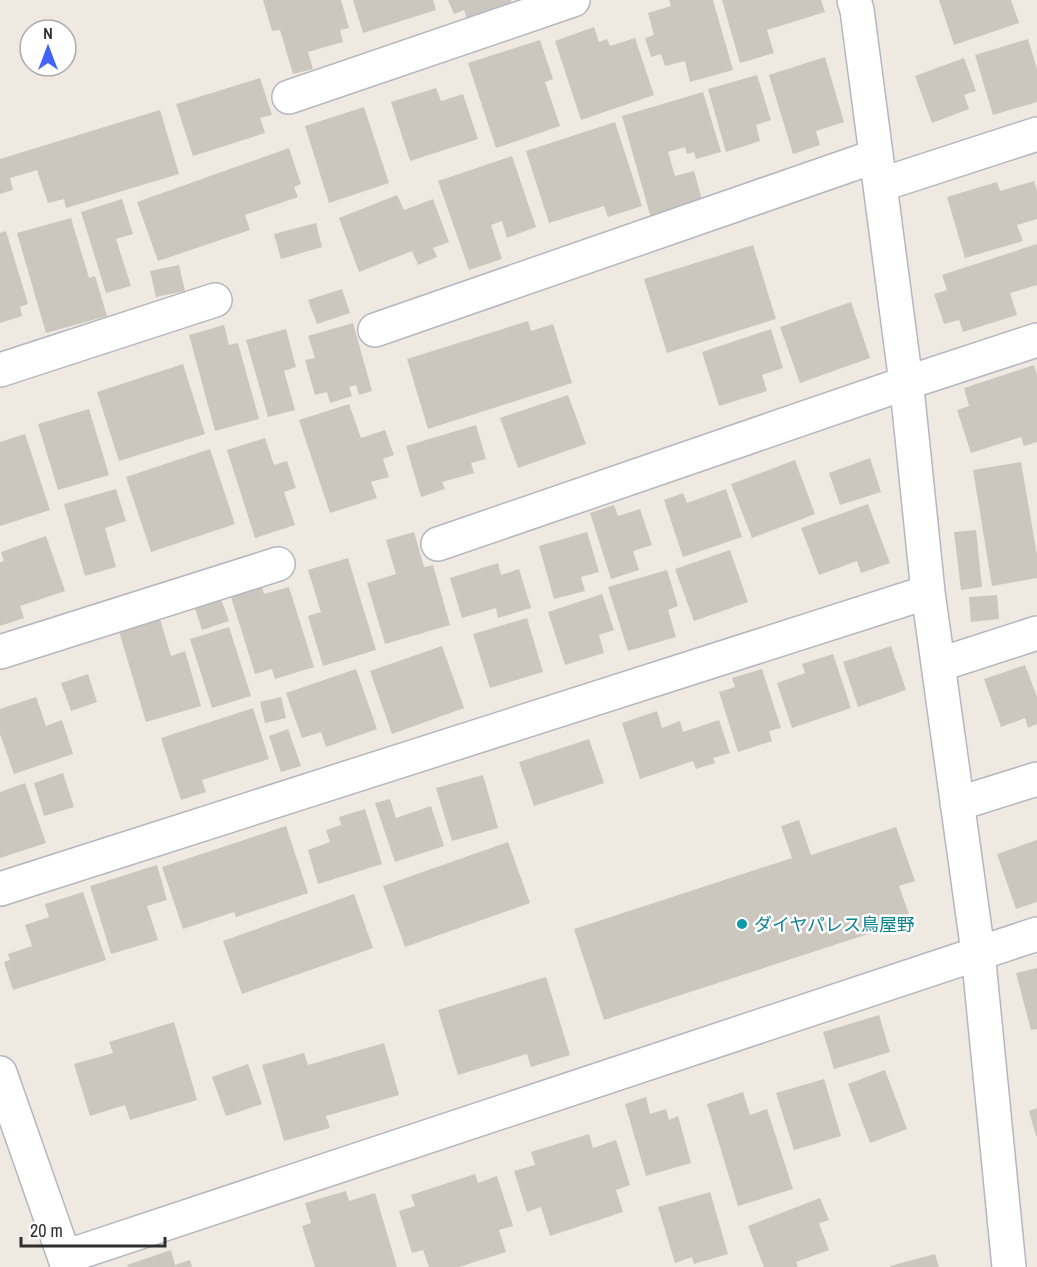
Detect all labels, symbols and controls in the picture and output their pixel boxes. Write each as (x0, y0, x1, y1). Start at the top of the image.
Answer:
north arrow (18, 18, 78, 78)
text: N (43, 22, 53, 44)
place label: ダイヤパレス鳥屋野 (754, 912, 915, 937)
marker: ダイヤパレス鳥屋野 (735, 917, 749, 931)
scale bar (21, 1210, 165, 1248)
text: 20 m (30, 1218, 63, 1243)

